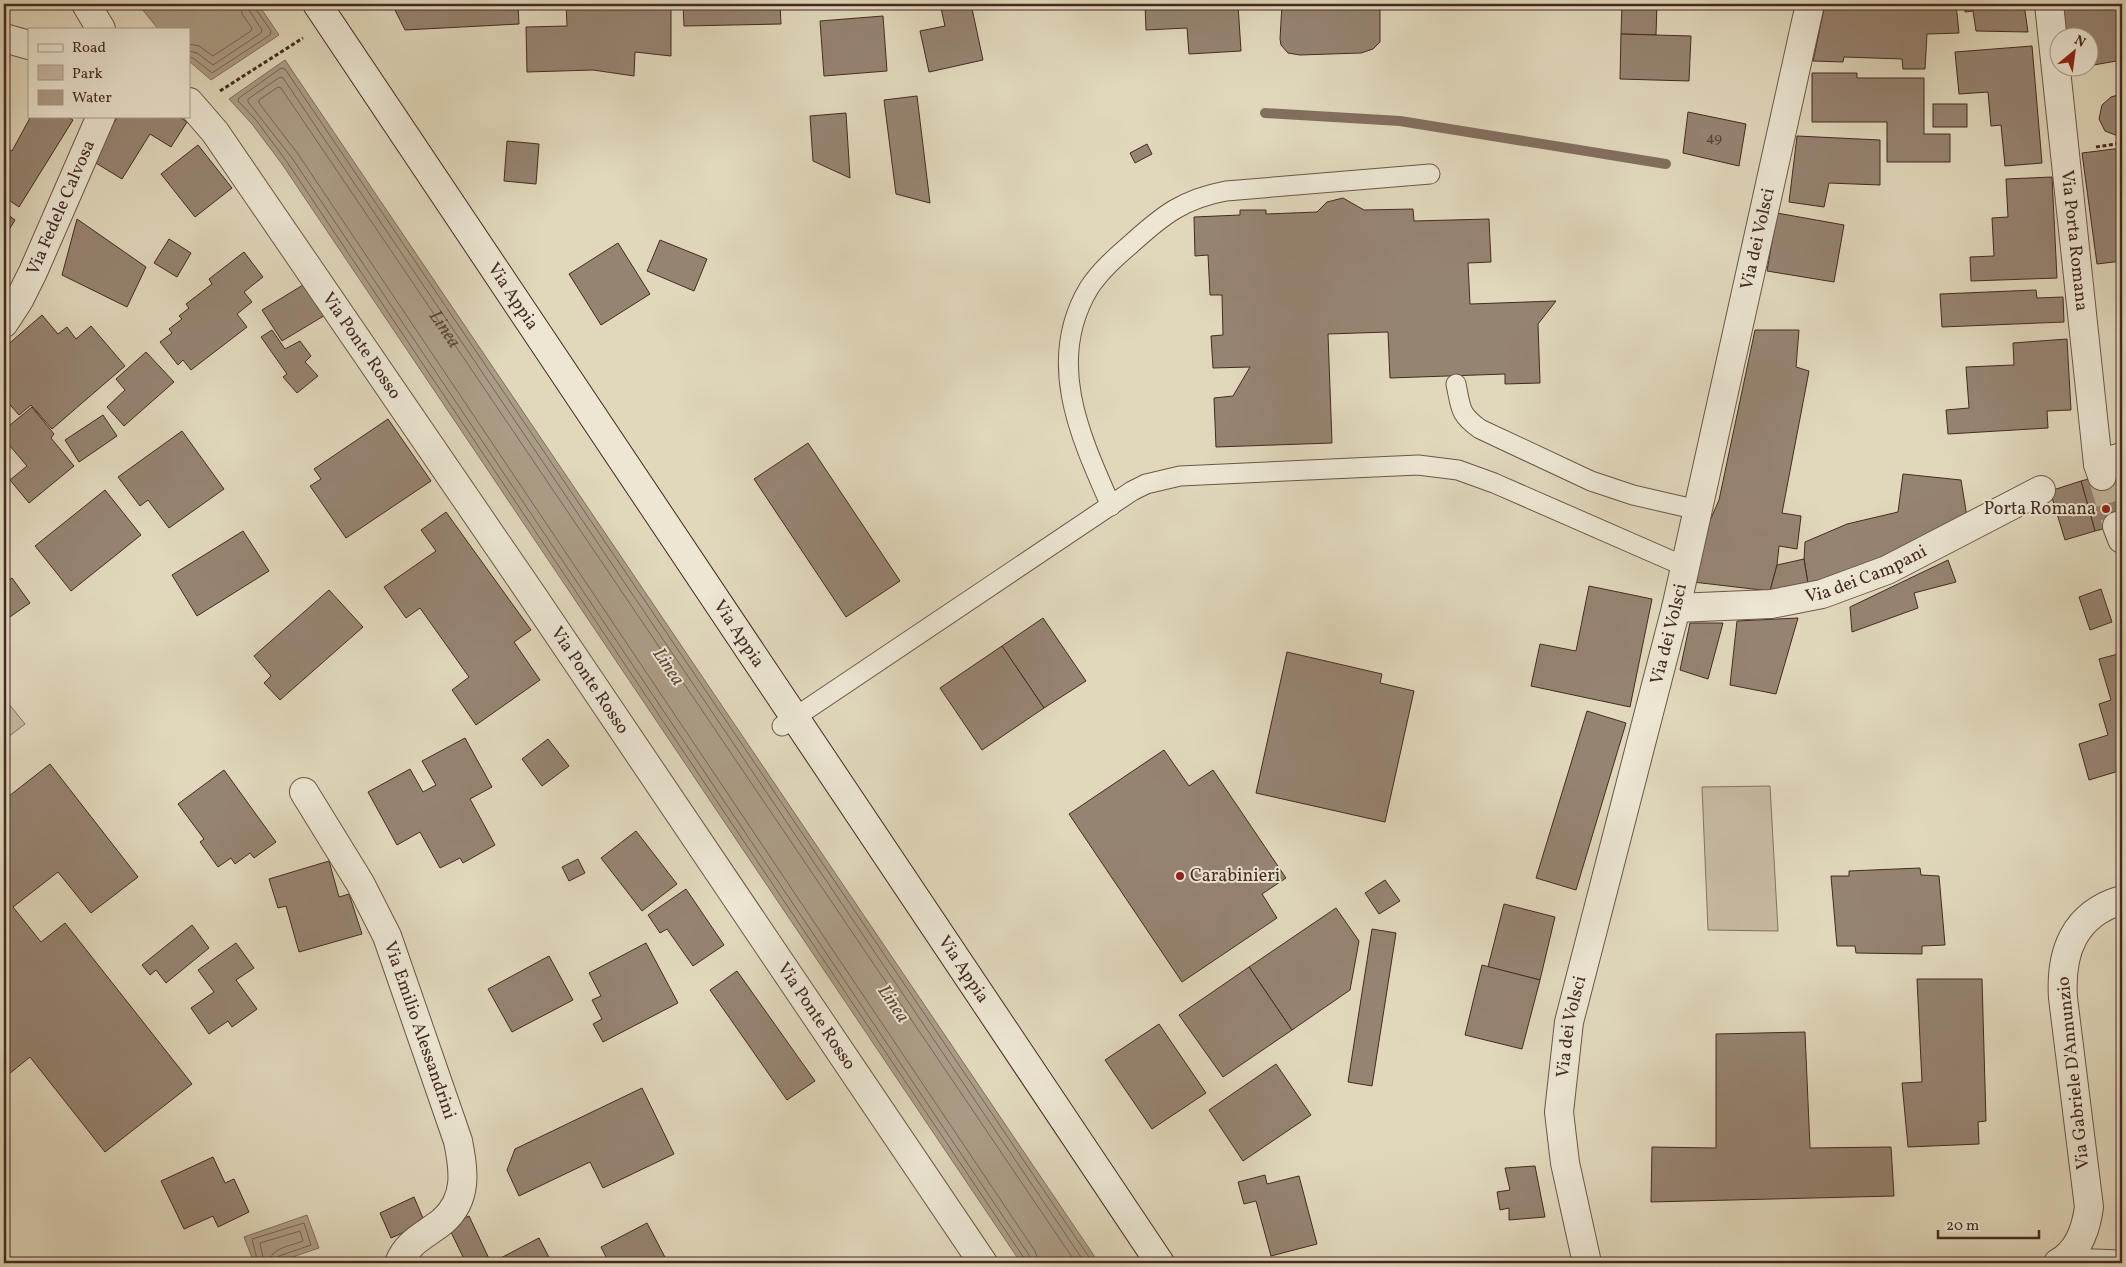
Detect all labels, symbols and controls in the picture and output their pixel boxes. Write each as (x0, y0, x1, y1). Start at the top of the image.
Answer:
legend (28, 28, 190, 118)
north arrow (2048, 28, 2098, 78)
text: N (2071, 31, 2089, 53)
text: Road (72, 38, 106, 59)
text: Park (72, 64, 103, 85)
text: Water (72, 88, 112, 109)
house number: 49 (1706, 128, 1722, 149)
street label: Via Fedele Calvosa (21, 136, 102, 279)
street label: Via Porta Romana (2054, 169, 2094, 312)
street label: Via dei Volsci (1735, 186, 1781, 292)
street label: Via Appia (481, 258, 545, 335)
street label: Via Ponte Rosso (316, 287, 407, 404)
water label: Linea (422, 305, 466, 354)
place label: Porta Romana (1984, 497, 2096, 522)
marker: Porta Romana (2100, 503, 2112, 515)
street label: Via dei Campani (1803, 539, 1931, 609)
street label: Via dei Volsci (1644, 581, 1694, 687)
street label: Via Appia (707, 595, 770, 673)
street label: Via Ponte Rosso (544, 622, 635, 739)
water label: Linea (646, 643, 690, 691)
place label: Carabinieri (1190, 864, 1280, 889)
marker: Carabinieri (1174, 870, 1186, 882)
street label: Via Appia (932, 931, 995, 1008)
street label: Via Emilio Alessandrini (377, 938, 462, 1122)
street label: Via Ponte Rosso (771, 957, 862, 1075)
street label: Via dei Volsci (1550, 973, 1593, 1079)
street label: Via Gabriele D'Annunzio (2051, 975, 2097, 1171)
water label: Linea (871, 980, 915, 1028)
scale bar (1938, 1207, 2040, 1239)
text: 20 m (1946, 1216, 1979, 1237)

